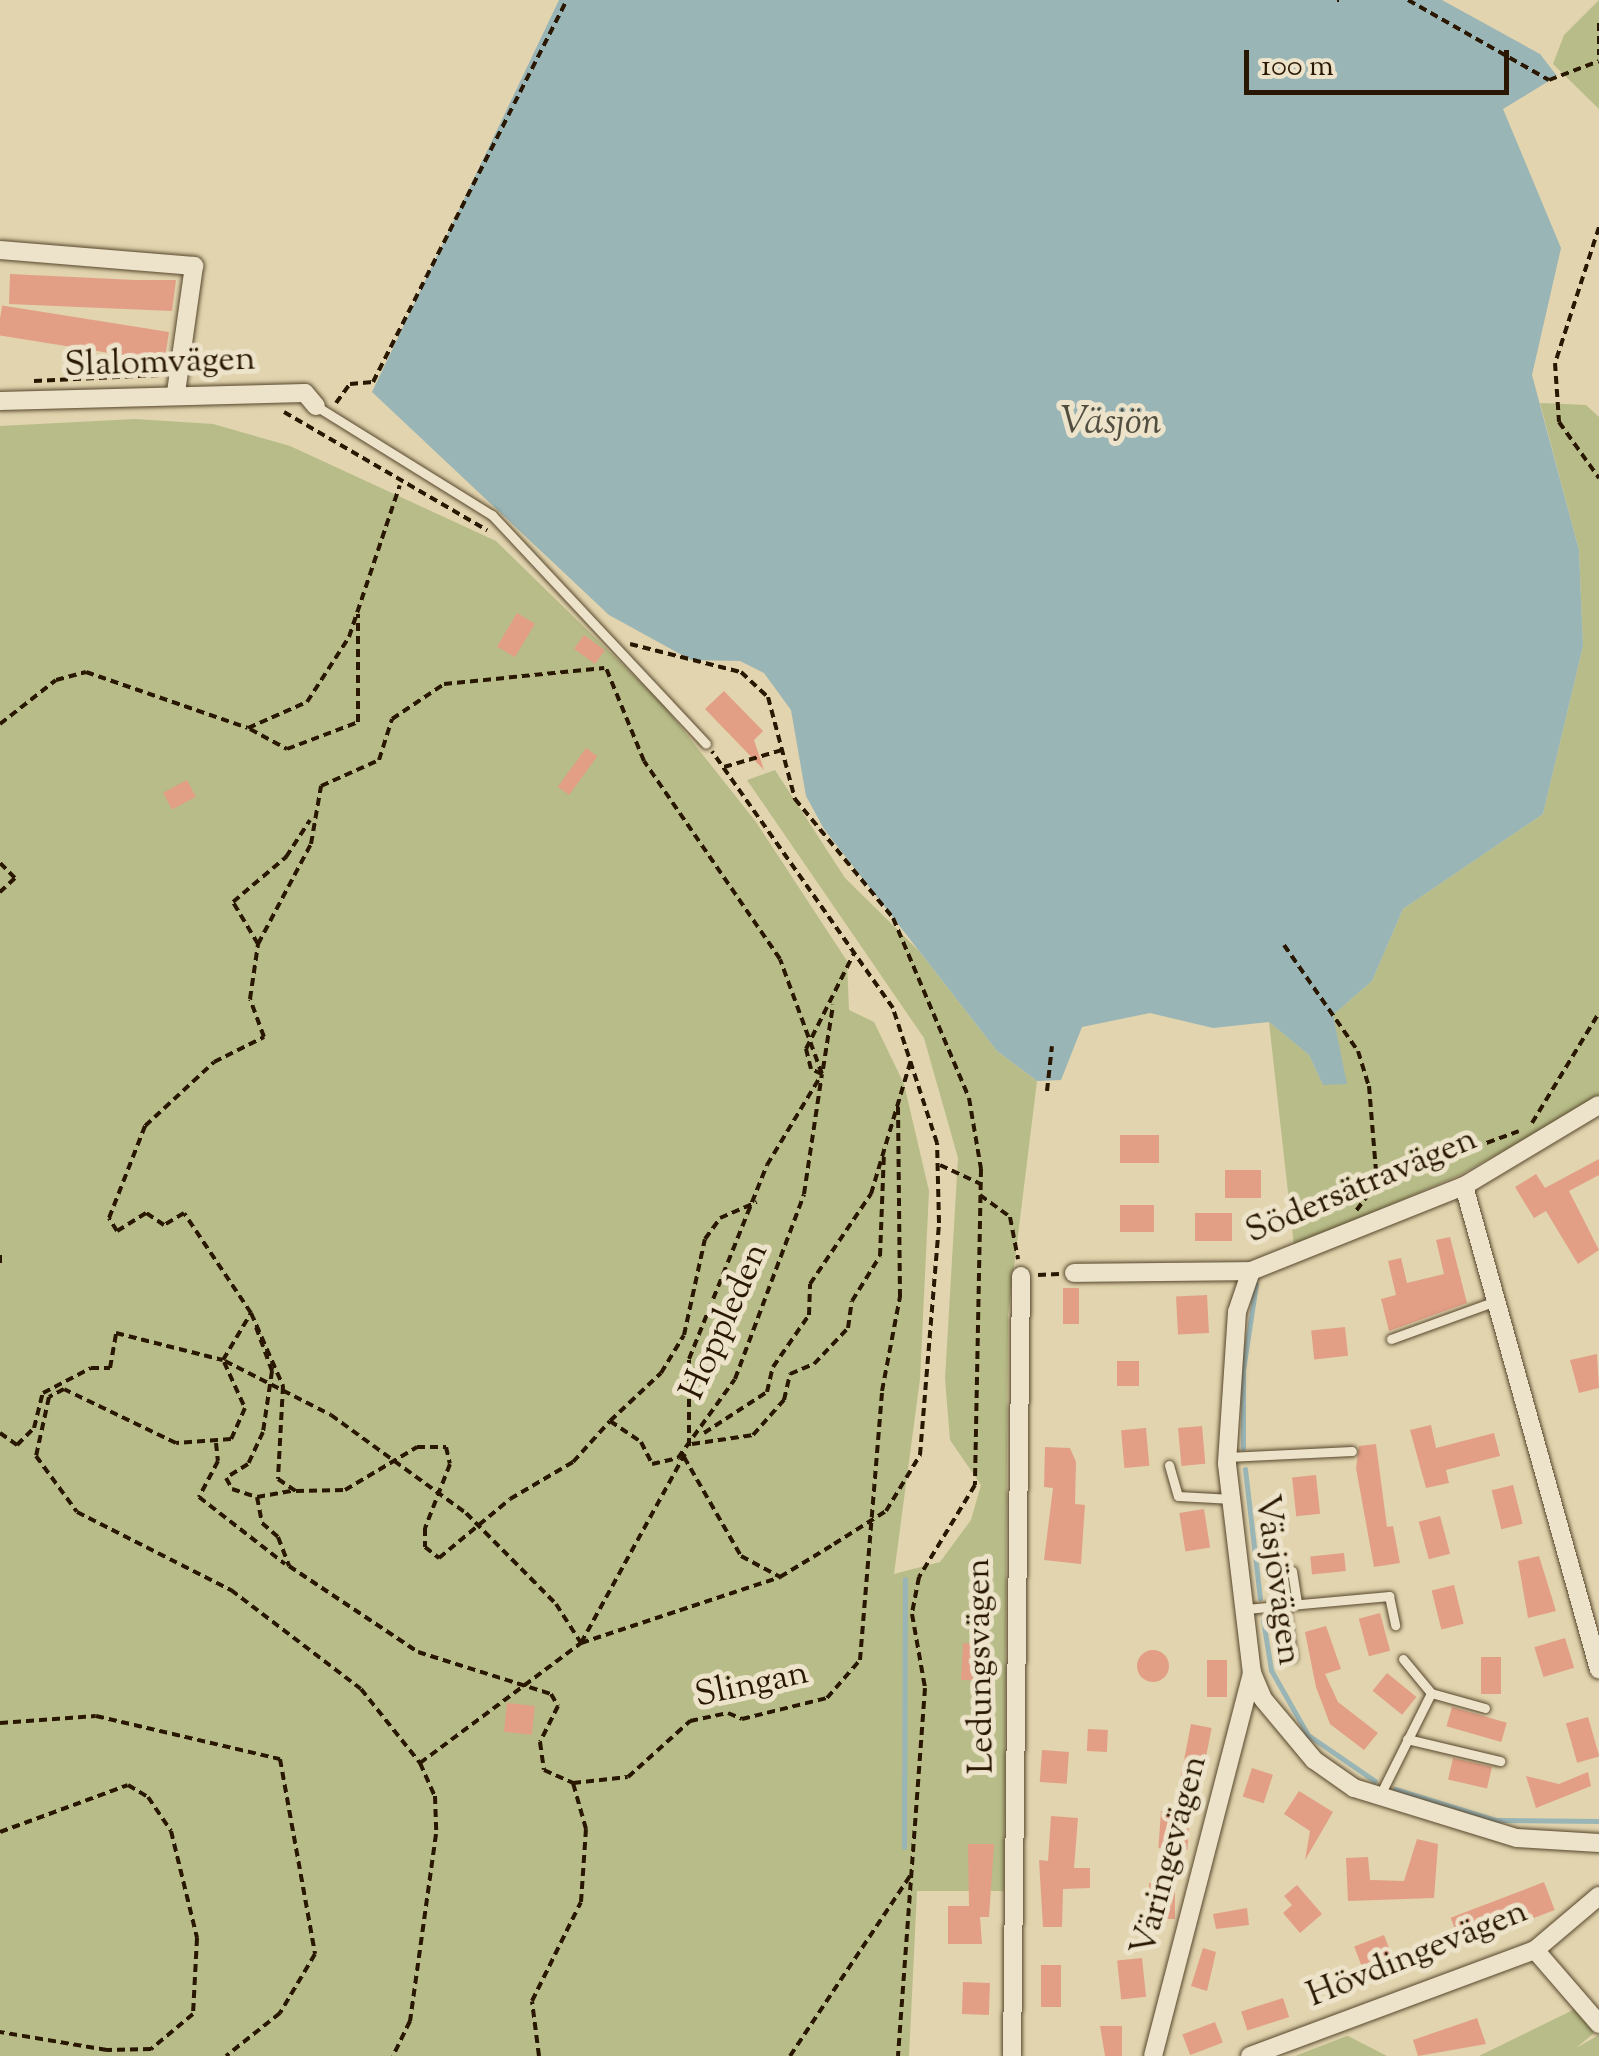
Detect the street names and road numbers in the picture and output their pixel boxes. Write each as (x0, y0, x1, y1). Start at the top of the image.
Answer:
street label: Slalomvägen (64, 340, 256, 388)
street label: Södersätravägen (1240, 1119, 1484, 1255)
street label: Hoppleden (673, 1237, 779, 1407)
street label: Väsjövägen (1243, 1492, 1309, 1668)
street label: Ledungsvägen (959, 1558, 1005, 1774)
street label: Slingan (691, 1654, 813, 1718)
street label: Väringevägen (1124, 1751, 1218, 1961)
street label: Hövdingevägen (1302, 1892, 1534, 2018)

